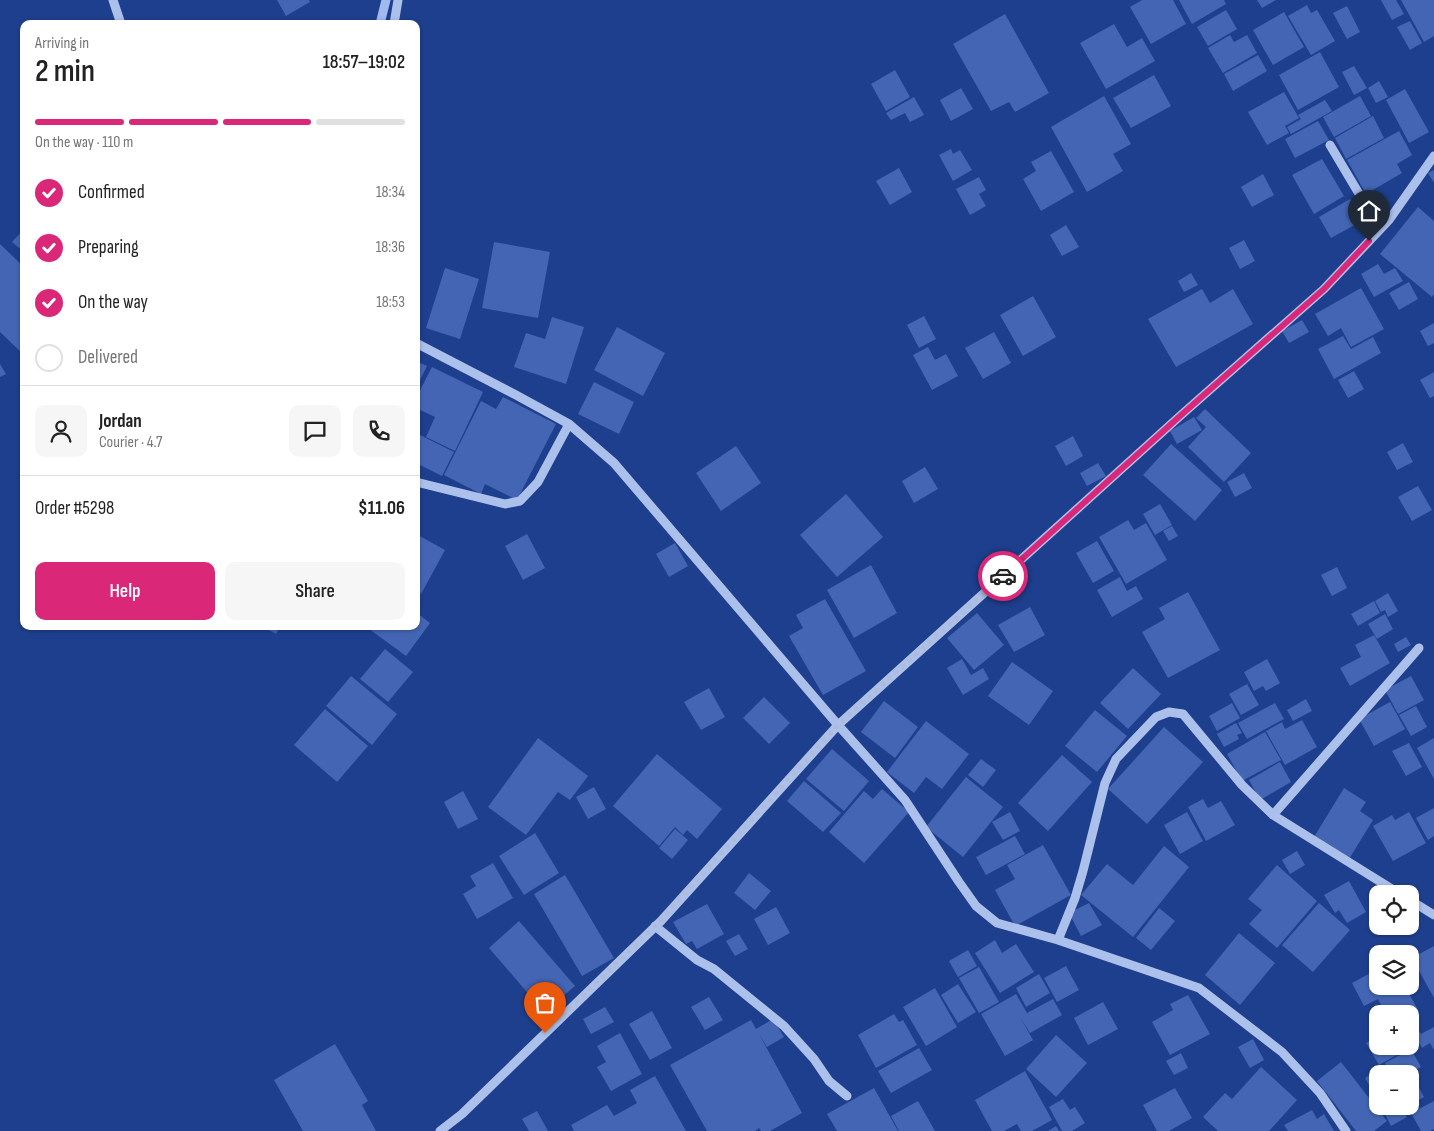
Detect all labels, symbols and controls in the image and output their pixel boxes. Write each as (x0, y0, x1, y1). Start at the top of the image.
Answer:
text: Arriving in (35, 34, 89, 53)
text: 18:57–19:02 (323, 51, 405, 74)
text: 2 min (35, 52, 95, 91)
text: On the way · 110 m (35, 133, 133, 152)
icon: check (35, 179, 63, 207)
text: Confirmed (78, 181, 145, 204)
text: 18:34 (376, 183, 405, 202)
pin (1348, 190, 1390, 241)
icon: home (1355, 197, 1383, 225)
icon: check (35, 234, 63, 262)
text: Preparing (78, 236, 139, 259)
text: 18:36 (376, 238, 405, 257)
icon: check (35, 289, 63, 317)
text: On the way (78, 291, 148, 314)
text: 18:53 (376, 293, 405, 312)
text: Delivered (78, 346, 138, 369)
button: person (35, 405, 87, 457)
button: chat (289, 405, 341, 457)
button: phone (353, 405, 405, 457)
text: Jordan (99, 410, 142, 433)
text: Courier · 4.7 (99, 433, 162, 452)
text: Order #5298 (35, 497, 114, 520)
text: $11.06 (358, 497, 405, 520)
courier (978, 551, 1028, 601)
button: Help (35, 562, 215, 620)
button: Share (225, 562, 405, 620)
icon: car (989, 562, 1017, 590)
map controls (1369, 885, 1419, 1115)
button: locate (1369, 885, 1419, 935)
button: layers (1369, 945, 1419, 995)
pin (524, 982, 566, 1033)
icon: bag (531, 989, 559, 1017)
button: + (1369, 1005, 1419, 1055)
button: − (1369, 1065, 1419, 1115)

